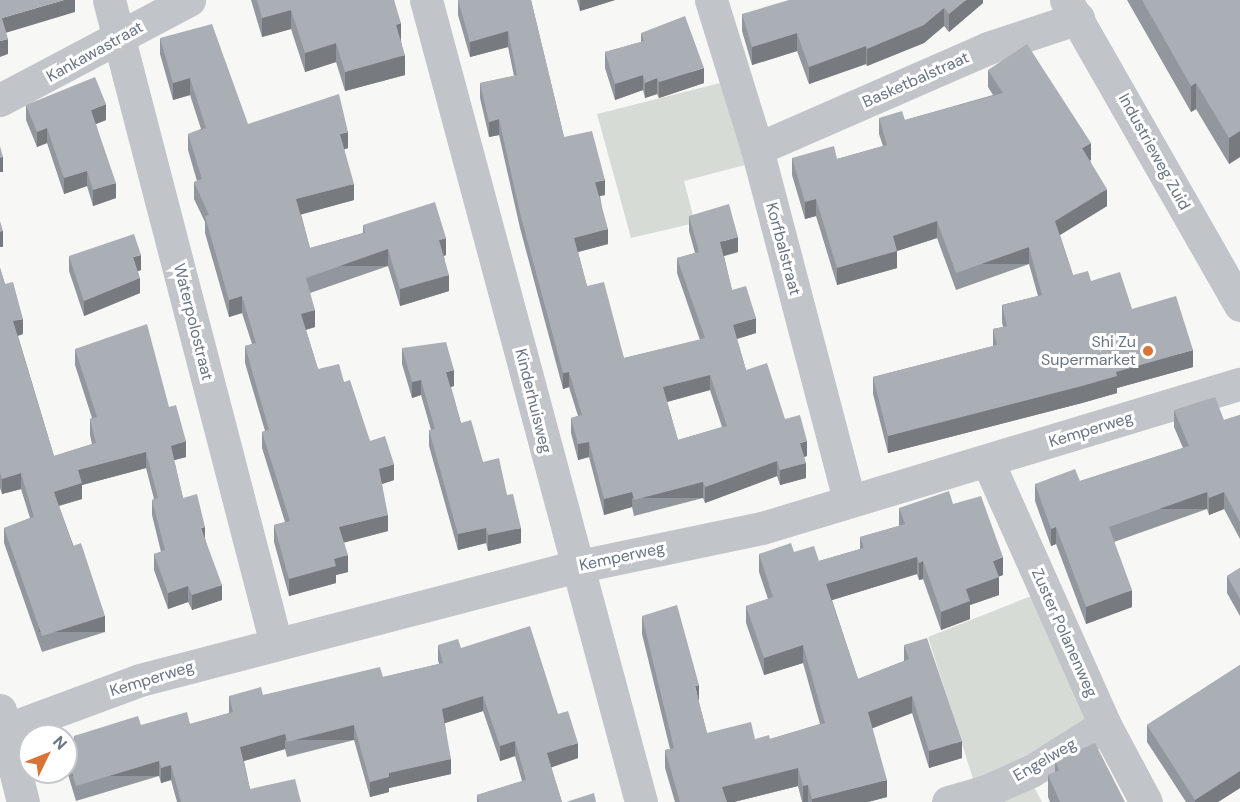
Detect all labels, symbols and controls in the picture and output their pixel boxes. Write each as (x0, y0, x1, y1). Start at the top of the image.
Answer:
street label: Kankawastraat (43, 18, 147, 86)
street label: Basketbalstraat (860, 48, 972, 112)
street label: Industrieweg Zuid (1114, 90, 1194, 214)
street label: Korfbalstraat (761, 200, 805, 298)
street label: Waterpolostraat (169, 261, 217, 383)
place label: Shi Zu Supermarket (1041, 332, 1136, 370)
marker: Shi Zu Supermarket (1141, 344, 1155, 358)
street label: Kinderhuisweg (511, 347, 555, 455)
street label: Kemperweg (1047, 408, 1135, 452)
street label: Kemperweg (577, 539, 667, 575)
street label: Zuster Polanenweg (1027, 566, 1101, 700)
street label: Kemperweg (108, 657, 196, 701)
north arrow (18, 724, 78, 784)
text: N (48, 731, 72, 754)
street label: Engelweg (1010, 734, 1080, 786)

